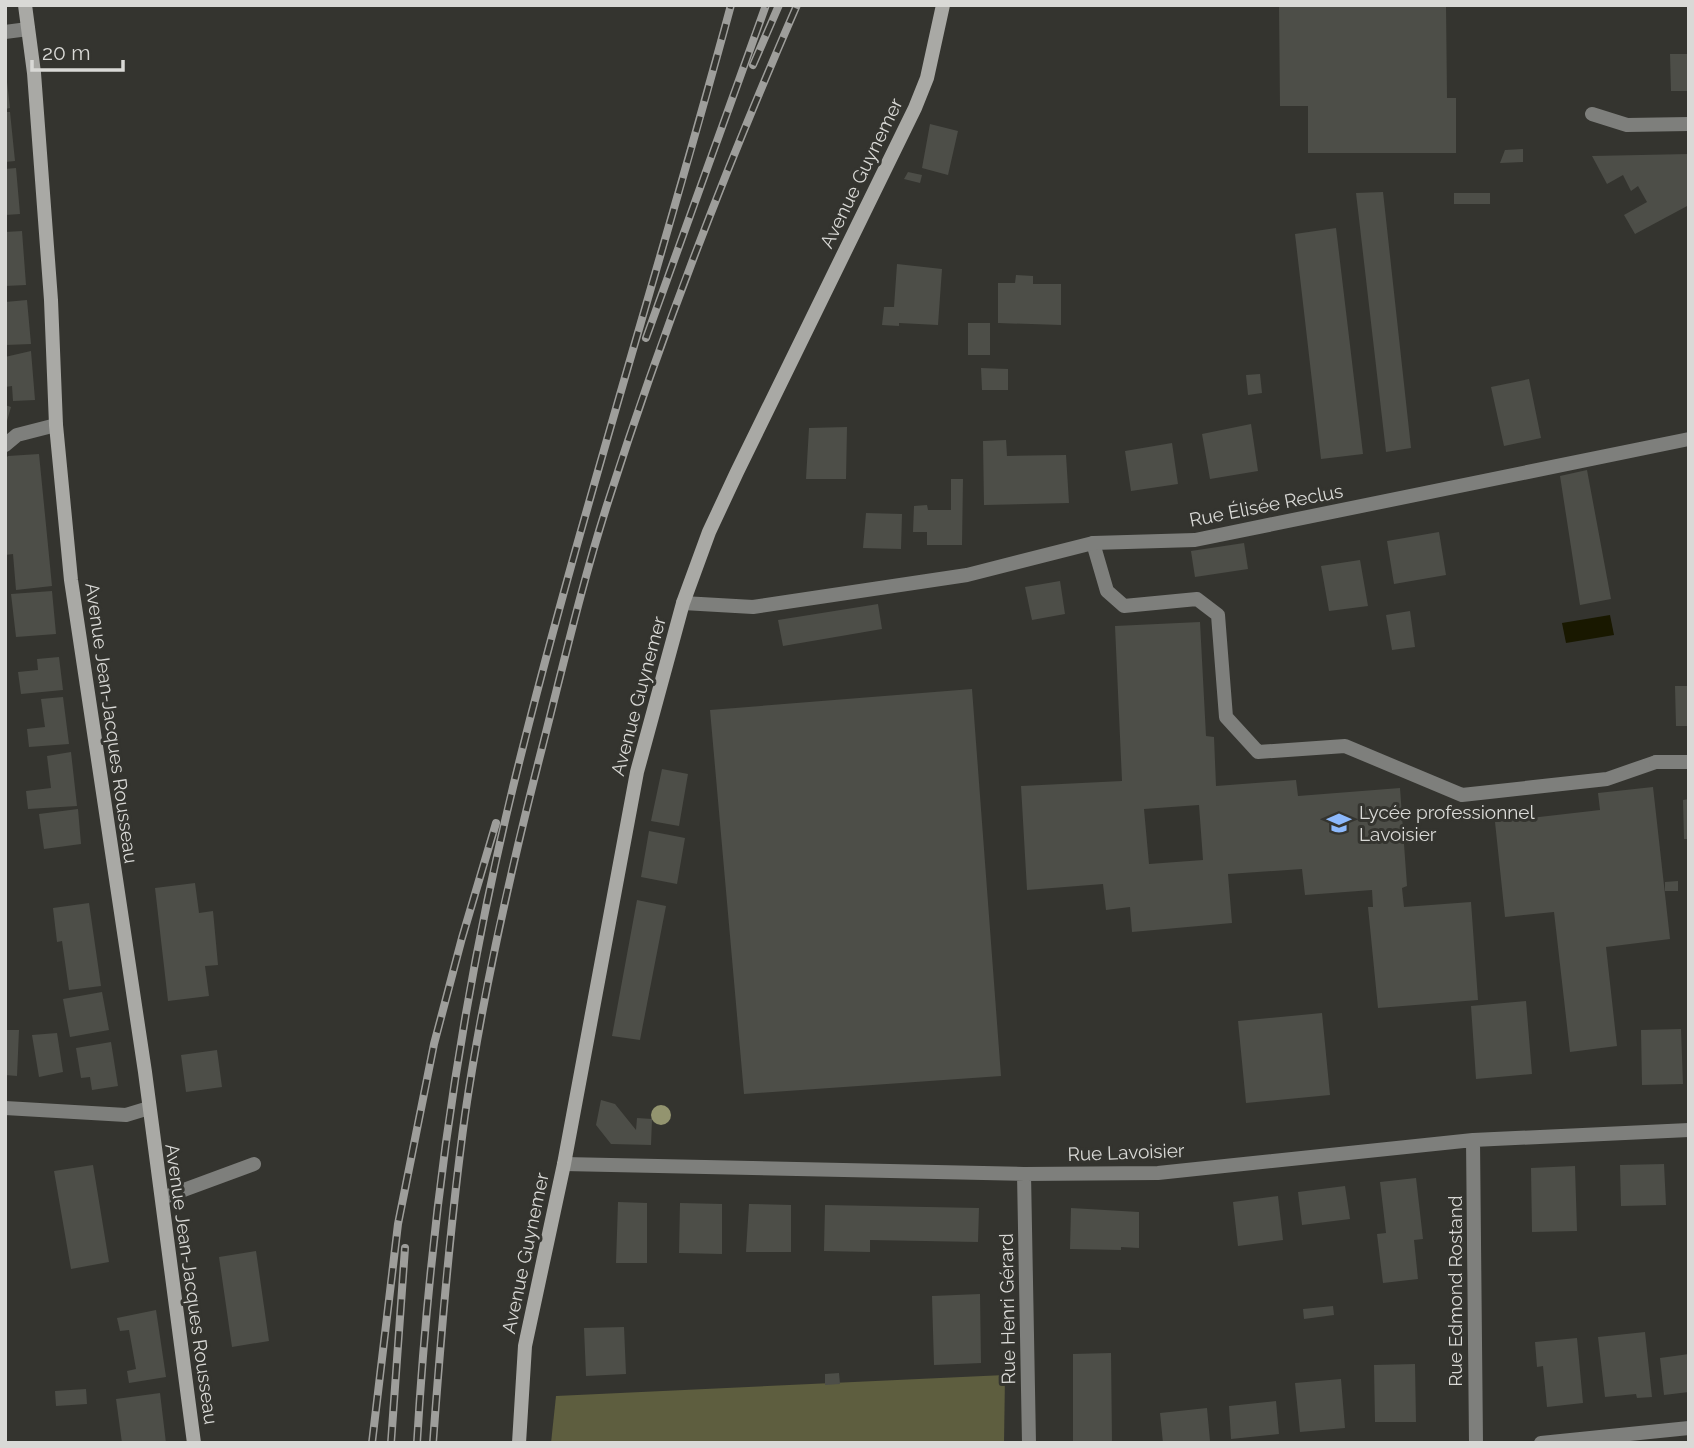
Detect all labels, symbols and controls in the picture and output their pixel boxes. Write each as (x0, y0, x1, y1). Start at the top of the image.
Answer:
scale bar (32, 28, 122, 72)
text: 20 m (42, 40, 90, 65)
street label: Avenue Guynemer (815, 94, 907, 252)
street label: Rue Élisée Reclus (1187, 479, 1345, 531)
street label: Avenue Jean-Jacques Rousseau (81, 581, 143, 865)
street label: Avenue Guynemer (606, 614, 670, 778)
place label: Lycée professionnel Lavoisier (1359, 801, 1535, 845)
school or university icon: Lycée professionnel Lavoisier (1325, 809, 1353, 837)
street label: Rue Lavoisier (1067, 1139, 1185, 1165)
street label: Avenue Jean-Jacques Rousseau (161, 1142, 223, 1426)
street label: Avenue Guynemer (497, 1170, 553, 1336)
street label: Rue Edmond Rostand (1444, 1195, 1466, 1387)
street label: Rue Henri Gérard (995, 1233, 1019, 1385)

